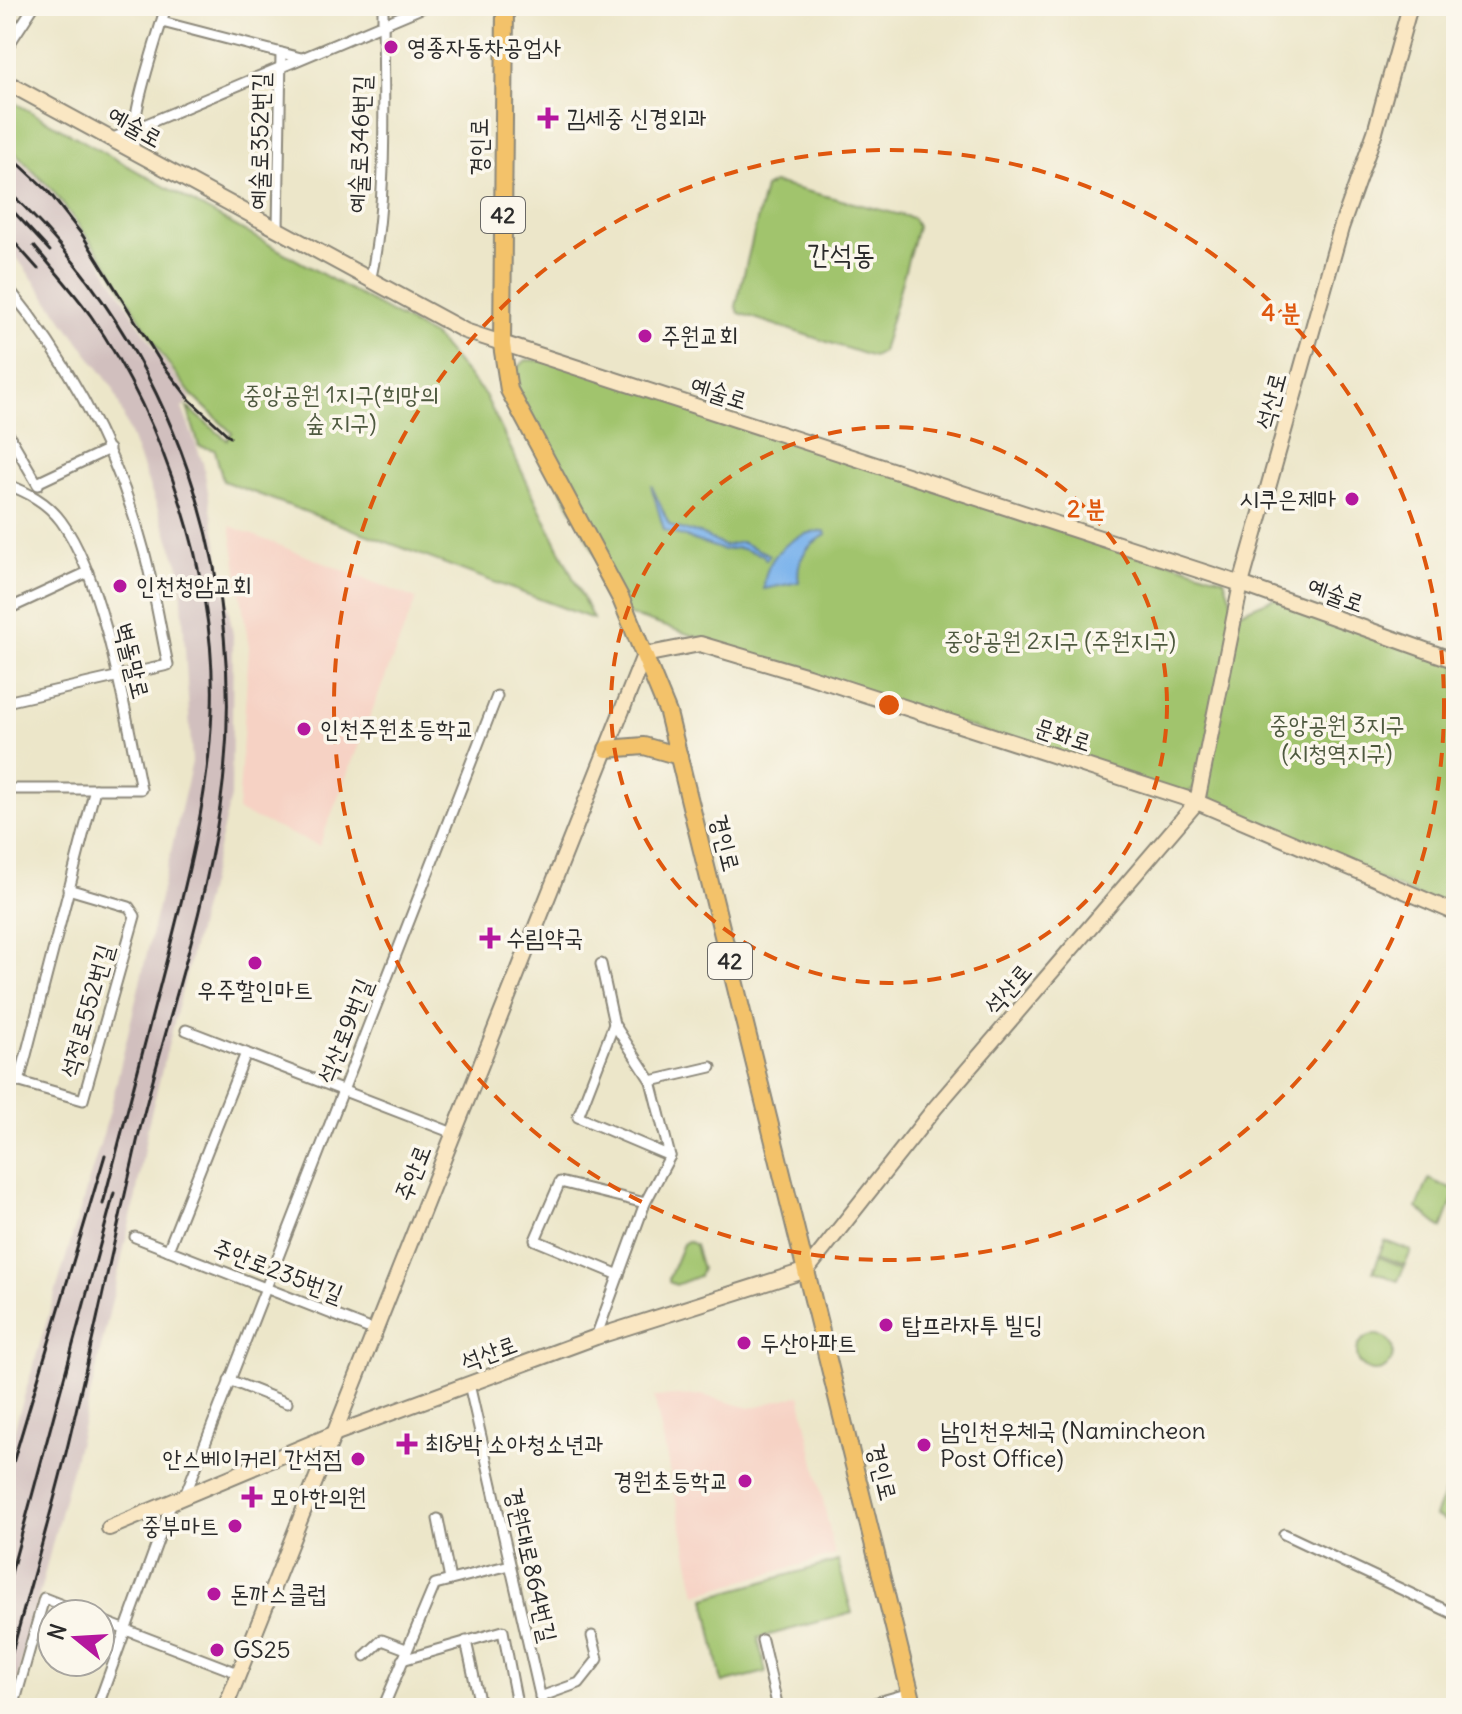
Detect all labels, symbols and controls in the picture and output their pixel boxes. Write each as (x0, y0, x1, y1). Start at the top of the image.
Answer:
place label: 영종자동차공업사 (407, 31, 562, 61)
marker: 영종자동차공업사 (382, 38, 400, 56)
street label: 예술로352번길 (243, 72, 275, 210)
street label: 예술로346번길 (342, 75, 376, 213)
street label: 예술로 (103, 99, 168, 153)
place label: 김세중 신경외과 (566, 102, 707, 132)
marker: 김세중 신경외과 (537, 107, 559, 129)
street label: 경인로 (463, 118, 493, 176)
road number: 42 (481, 197, 525, 233)
district label: 간석동 (807, 236, 875, 272)
text: 4 분 (1262, 297, 1300, 327)
place label: 주원교회 (661, 320, 738, 350)
marker: 주원교회 (636, 327, 654, 345)
street label: 예술로 (687, 369, 751, 415)
street label: 석산로 (1248, 369, 1292, 433)
park label: 중앙공원 1지구(희망의 숲 지구) (243, 379, 439, 437)
place label: 시쿠은제마 (1239, 483, 1336, 513)
marker: 시쿠은제마 (1343, 490, 1361, 508)
text: 2 분 (1067, 493, 1105, 523)
place label: 인천청암교회 (136, 570, 252, 600)
street label: 예술로 (1304, 570, 1369, 618)
marker: 인천청암교회 (111, 577, 129, 595)
street label: 벽돌말로 (109, 620, 157, 702)
park label: 중앙공원 2지구 (주원지구) (944, 625, 1176, 655)
centre of rings (875, 691, 903, 719)
park label: 중앙공원 3지구 (시청역지구) (1269, 709, 1405, 767)
street label: 문화로 (1031, 711, 1095, 757)
place label: 인천주원초등학교 (320, 713, 475, 743)
marker: 인천주원초등학교 (295, 720, 313, 738)
street label: 경인로 (704, 811, 748, 874)
place label: 수림약국 (506, 922, 583, 952)
marker: 수림약국 (481, 929, 499, 947)
street label: 석정로552번길 (53, 941, 119, 1081)
road number: 42 (708, 943, 752, 979)
marker: 우주할인마트 (246, 954, 264, 972)
street label: 석산로 (977, 957, 1038, 1020)
place label: 우주할인마트 (197, 974, 313, 1004)
street label: 석산로9번길 (309, 974, 379, 1087)
street label: 주안로 (387, 1140, 437, 1205)
street label: 주안로235번길 (209, 1231, 348, 1309)
place label: 탑프라자투 빌딩 (902, 1309, 1043, 1339)
marker: 탑프라자투 빌딩 (877, 1316, 895, 1334)
place label: 두산아파트 (760, 1327, 857, 1357)
street label: 석산로 (456, 1328, 521, 1376)
marker: 두산아파트 (735, 1334, 753, 1352)
place label: 남인천우체국 (Namincheon Post Office) (940, 1415, 1206, 1473)
place label: 최&박 소아청소년과 (425, 1428, 604, 1458)
marker: 최&박 소아청소년과 (396, 1433, 418, 1455)
marker: 남인천우체국 (Namincheon Post Office) (915, 1436, 933, 1454)
street label: 경인로 (861, 1440, 905, 1503)
place label: 안스베이커리 간석점 (162, 1443, 342, 1473)
marker: 안스베이커리 간석점 (349, 1450, 367, 1468)
place label: 경원초등학교 (613, 1465, 729, 1495)
marker: 경원초등학교 (736, 1472, 754, 1490)
place label: 모아한의원 (270, 1481, 367, 1511)
street label: 경원대로864번길 (500, 1485, 564, 1645)
marker: 모아한의원 (241, 1486, 263, 1508)
place label: 중부마트 (142, 1510, 219, 1540)
marker: 중부마트 (226, 1517, 244, 1535)
place label: 돈까스클럽 (230, 1578, 327, 1608)
marker: 돈까스클럽 (205, 1585, 223, 1603)
north arrow (36, 1598, 116, 1678)
text: N (41, 1620, 73, 1643)
place label: GS25 (233, 1634, 291, 1664)
marker: GS25 (208, 1641, 226, 1659)

